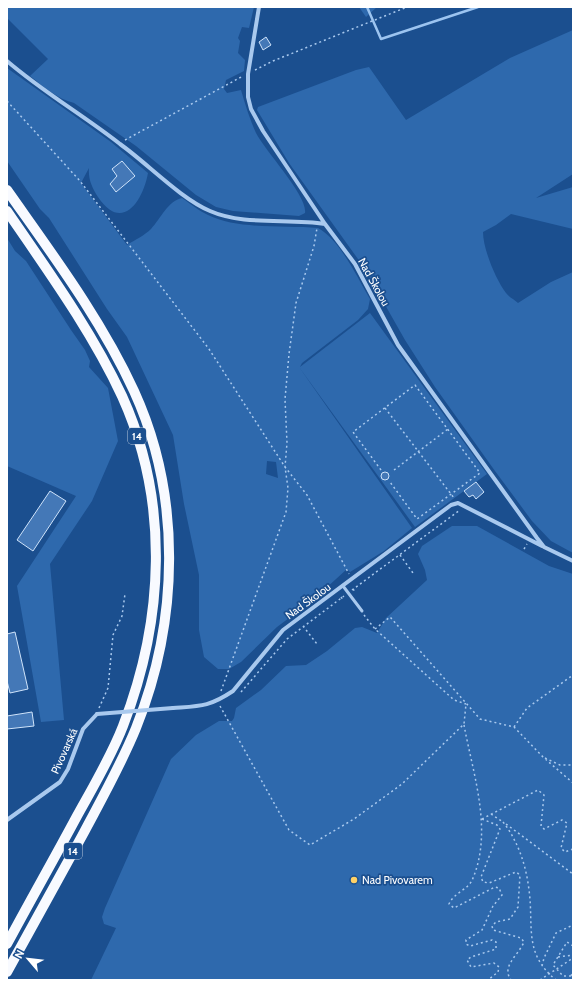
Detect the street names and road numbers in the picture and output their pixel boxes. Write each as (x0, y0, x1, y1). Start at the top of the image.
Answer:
street label: Nad Školou (355, 255, 393, 309)
road number: 14 (128, 428, 146, 444)
street label: Nad Školou (282, 580, 334, 622)
street label: Pivovarská (48, 725, 81, 776)
road number: 14 (64, 843, 82, 859)

